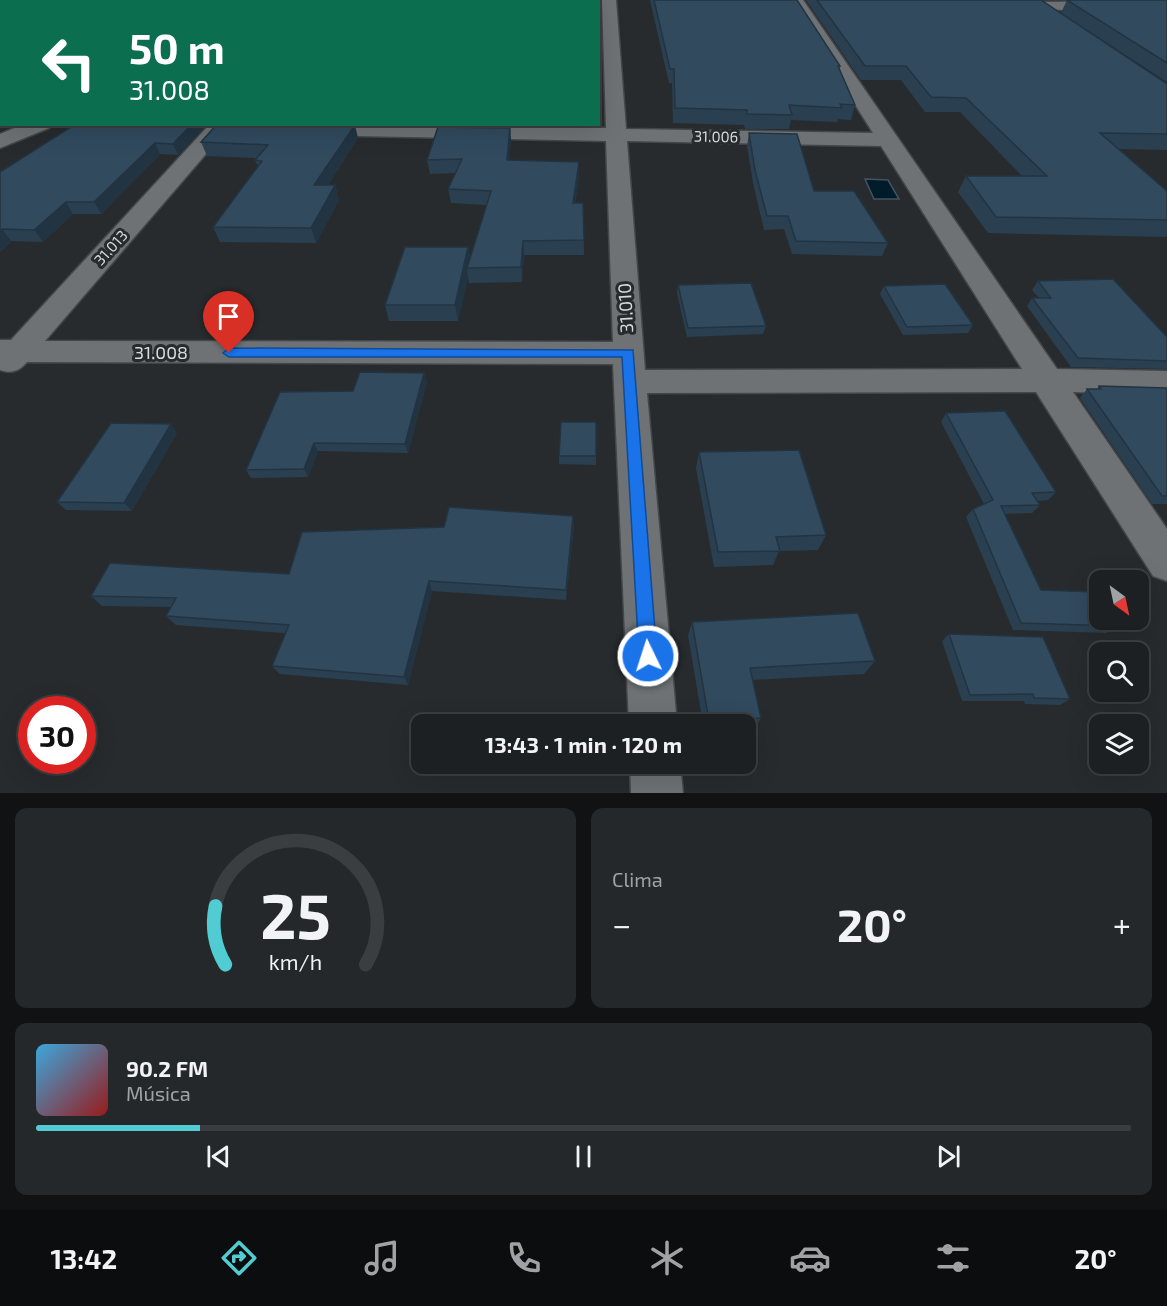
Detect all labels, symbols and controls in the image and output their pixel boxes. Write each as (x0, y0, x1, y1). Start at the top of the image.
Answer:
text: 50 m (129, 22, 225, 72)
icon: left (30, 24, 108, 102)
text: 31.008 (129, 73, 210, 105)
street label: 31.006 (694, 127, 738, 145)
street label: 31.013 (90, 226, 131, 269)
street label: 31.010 (613, 282, 637, 334)
pin (203, 291, 254, 353)
icon: arrive (212, 300, 245, 333)
street label: 31.008 (134, 341, 188, 363)
north arrow (1089, 570, 1149, 630)
map controls (1089, 570, 1149, 774)
position arrow (616, 624, 680, 688)
button: search (1089, 642, 1149, 702)
speed limit sign: 30 (18, 696, 96, 774)
button: layers (1089, 714, 1149, 774)
text: 13:43 · 1 min · 120 m (485, 731, 682, 757)
text: Clima (612, 867, 663, 891)
text: 25 (260, 877, 331, 952)
text: 20° (837, 897, 907, 951)
text: − (612, 904, 631, 944)
text: + (1113, 904, 1131, 944)
text: km/h (269, 949, 322, 974)
text: 90.2 FM (126, 1055, 208, 1081)
text: Música (126, 1081, 191, 1105)
icon: previous (202, 1140, 235, 1173)
icon: pause (567, 1140, 600, 1173)
icon: next (932, 1140, 965, 1173)
icon: directions (218, 1237, 260, 1279)
icon: music (361, 1237, 403, 1279)
icon: phone (503, 1237, 545, 1279)
icon: climate (646, 1237, 688, 1279)
icon: car (789, 1237, 831, 1279)
icon: filters (932, 1237, 974, 1279)
text: 13:42 (50, 1242, 117, 1274)
text: 20° (1075, 1242, 1117, 1274)

